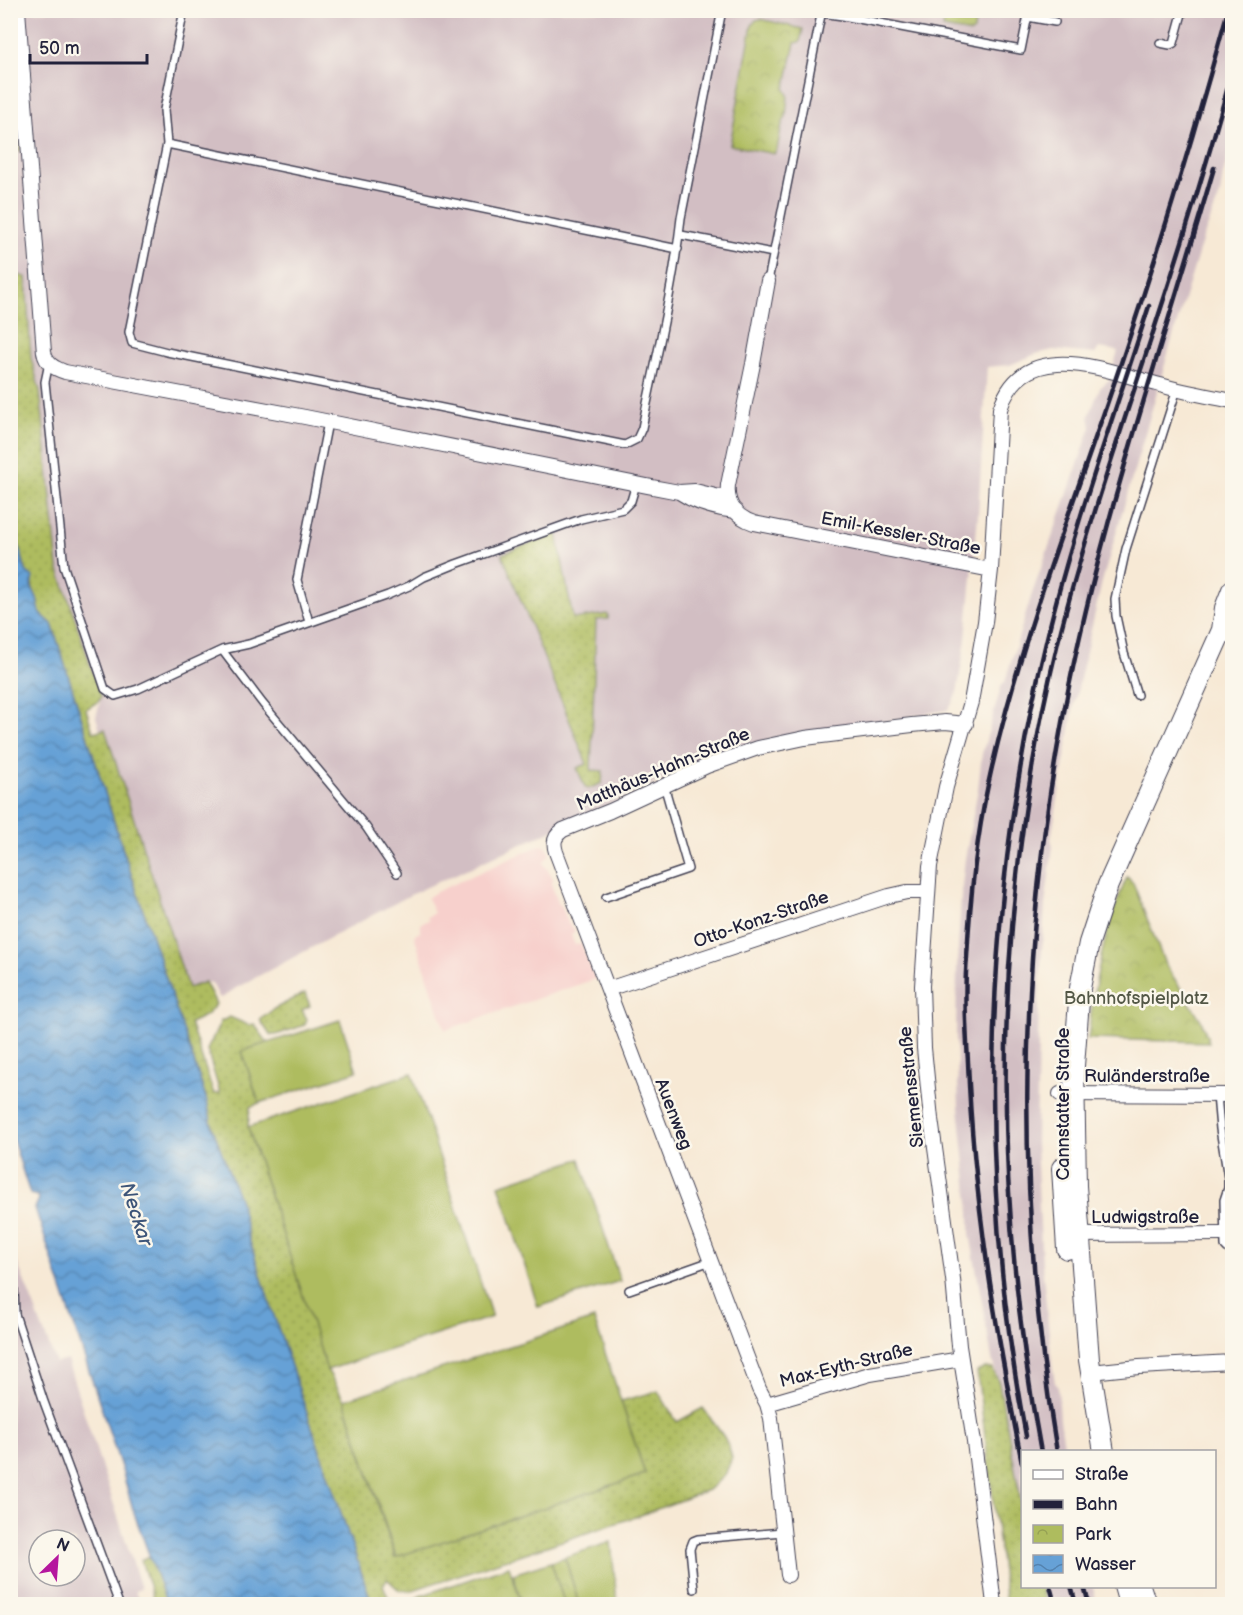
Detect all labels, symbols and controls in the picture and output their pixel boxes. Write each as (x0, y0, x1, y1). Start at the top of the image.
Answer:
scale bar (30, 27, 147, 65)
text: 50 m (39, 38, 80, 59)
street label: Emil-Kessler-Straße (819, 508, 983, 559)
street label: Matthäus-Hahn-Straße (574, 723, 753, 815)
street label: Otto-Konz-Straße (691, 886, 832, 952)
park label: Bahnhofspielplatz (1064, 988, 1209, 1009)
street label: Siemensstraße (895, 1025, 928, 1149)
street label: Cannstatter Straße (1053, 1027, 1074, 1181)
street label: Ruländerstraße (1084, 1066, 1210, 1087)
street label: Auenweg (650, 1076, 697, 1153)
water label: Neckar (115, 1180, 158, 1251)
street label: Ludwigstraße (1091, 1207, 1199, 1228)
street label: Max-Eyth-Straße (777, 1339, 915, 1392)
legend (1021, 1450, 1216, 1588)
text: Straße (1075, 1464, 1129, 1485)
text: Bahn (1075, 1494, 1118, 1515)
text: Park (1075, 1524, 1111, 1545)
north arrow (27, 1528, 87, 1588)
text: N (53, 1535, 72, 1557)
text: Wasser (1075, 1554, 1136, 1575)

